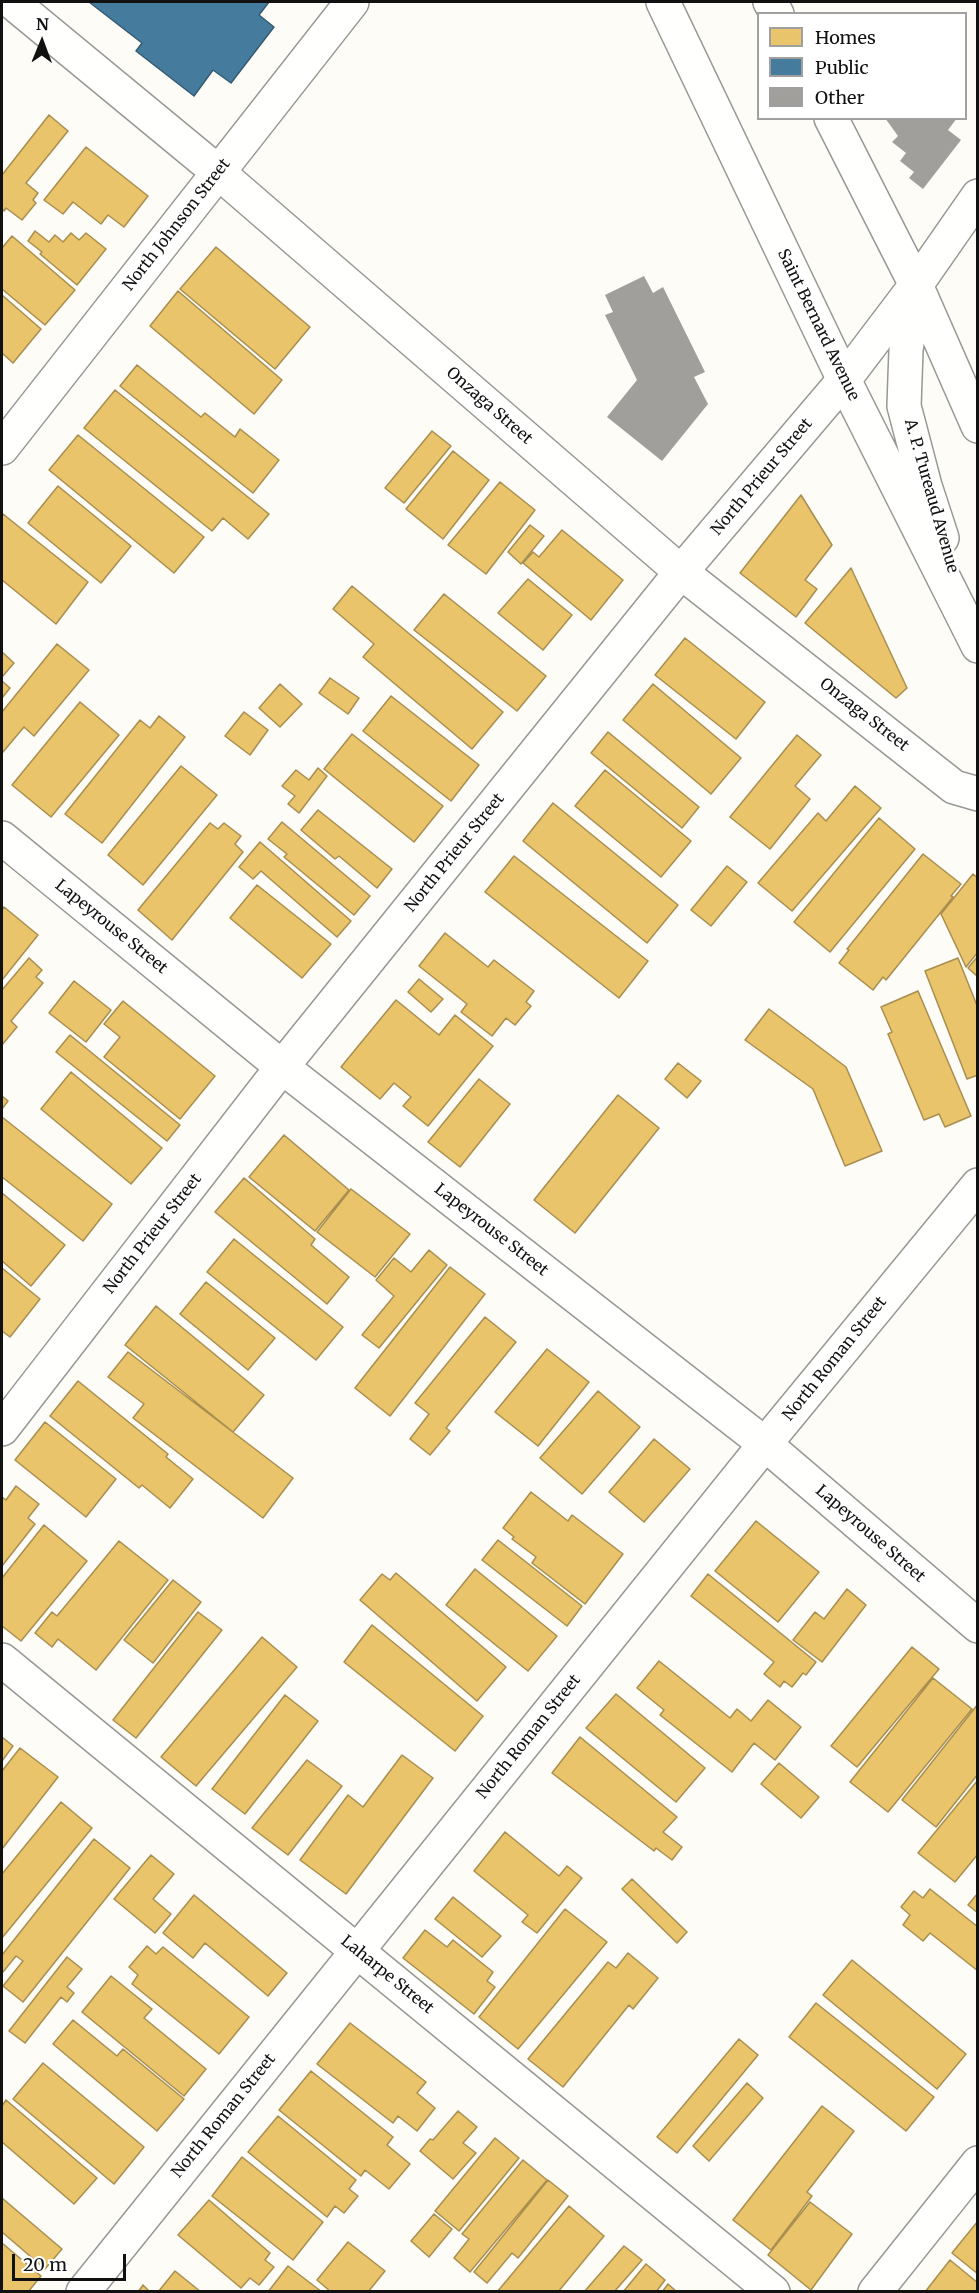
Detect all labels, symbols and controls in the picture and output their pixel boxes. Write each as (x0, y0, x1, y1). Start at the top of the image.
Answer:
north arrow (12, 12, 72, 72)
legend (757, 12, 967, 120)
text: N (36, 14, 49, 34)
text: Homes (815, 26, 876, 49)
text: Public (815, 56, 869, 79)
text: Other (815, 86, 865, 109)
street label: North Johnson Street (119, 155, 235, 295)
street label: Saint Bernard Avenue (773, 246, 863, 404)
street label: Onzaga Street (442, 363, 536, 449)
street label: North Prieur Street (707, 415, 817, 539)
street label: A. P. Tureaud Avenue (900, 417, 962, 575)
street label: Onzaga Street (816, 674, 912, 756)
street label: North Prieur Street (401, 790, 509, 916)
street label: Lapeyrouse Street (51, 876, 171, 978)
street label: North Prieur Street (100, 1170, 206, 1298)
street label: Lapeyrouse Street (430, 1180, 552, 1280)
street label: North Roman Street (779, 1293, 891, 1425)
street label: Lapeyrouse Street (811, 1481, 929, 1587)
street label: North Roman Street (473, 1671, 585, 1803)
street label: Laharpe Street (337, 1932, 437, 2018)
street label: North Roman Street (168, 2050, 280, 2182)
scale bar (15, 2242, 129, 2280)
text: 20 m (23, 2253, 67, 2276)

